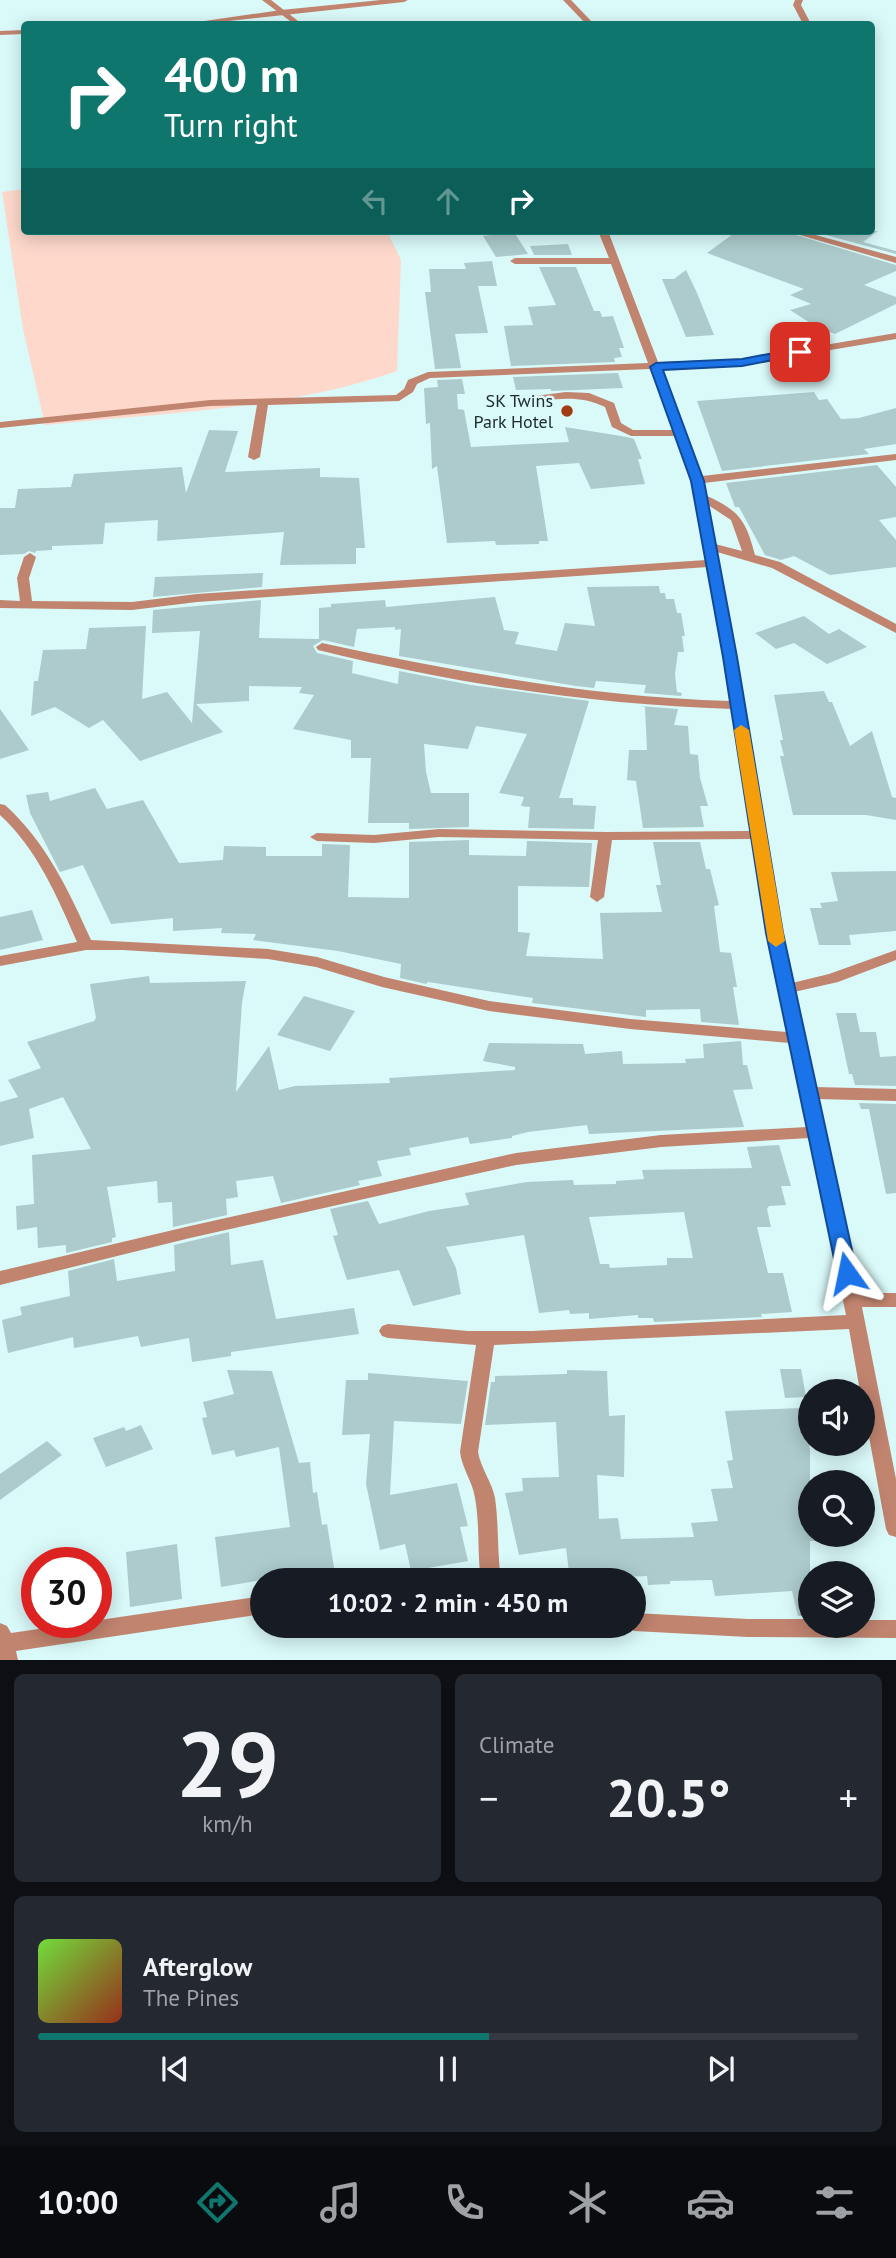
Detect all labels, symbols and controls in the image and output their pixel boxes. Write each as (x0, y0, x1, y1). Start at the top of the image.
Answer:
text: 400 m (164, 42, 299, 106)
icon: right (49, 49, 140, 140)
text: Turn right (164, 104, 298, 146)
icon: left (356, 182, 394, 220)
icon: ahead (429, 182, 467, 220)
icon: right (502, 182, 540, 220)
pin (770, 322, 830, 382)
icon: arrive (781, 333, 819, 371)
place label: SK Twins Park Hotel (474, 389, 554, 433)
marker: SK Twins Park Hotel (559, 403, 575, 419)
position arrow (810, 1236, 884, 1310)
map controls (798, 1379, 875, 1638)
button: sound (798, 1379, 875, 1456)
button: search (798, 1470, 875, 1547)
speed limit sign: 30 (21, 1547, 112, 1638)
button: layers (798, 1561, 875, 1638)
text: 10:02 · 2 min · 450 m (328, 1586, 568, 1619)
text: 29 (176, 1704, 279, 1822)
text: Climate (479, 1730, 554, 1759)
text: 20.5° (607, 1764, 730, 1831)
text: − (479, 1773, 498, 1822)
text: + (839, 1773, 858, 1822)
text: km/h (202, 1809, 253, 1838)
text: Afterglow (143, 1950, 252, 1983)
text: The Pines (143, 1983, 239, 2012)
icon: previous (156, 2050, 194, 2088)
icon: pause (429, 2050, 467, 2088)
icon: next (702, 2050, 740, 2088)
icon: directions (193, 2178, 242, 2227)
icon: music (316, 2178, 365, 2227)
icon: phone (440, 2178, 489, 2227)
icon: climate (563, 2178, 612, 2227)
icon: car (686, 2178, 735, 2227)
icon: filters (810, 2178, 859, 2227)
text: 10:00 (37, 2181, 118, 2223)

